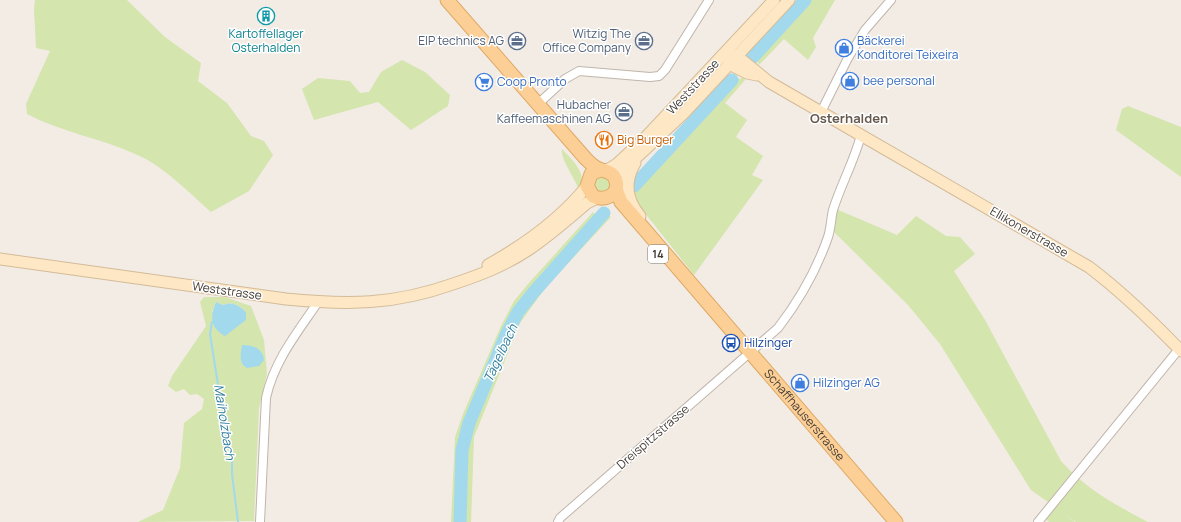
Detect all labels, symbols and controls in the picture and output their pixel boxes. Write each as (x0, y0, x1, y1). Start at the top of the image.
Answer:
building icon: Kartoffellager Osterhalden (256, 6, 276, 26)
place label: Kartoffellager Osterhalden (228, 25, 304, 56)
place label: Witzig The Office Company (543, 25, 632, 56)
office icon: EIP technics AG (507, 31, 527, 51)
office icon: Witzig The Office Company (634, 31, 654, 51)
place label: EIP technics AG (418, 32, 505, 49)
place label: Bäckerei Konditorei Teixeira (857, 32, 959, 63)
shop icon: Bäckerei Konditorei Teixeira (834, 38, 854, 58)
street label: Weststrasse (663, 55, 723, 118)
shop icon: bee personal (840, 71, 860, 91)
supermarket icon: Coop Pronto (474, 72, 494, 92)
place label: bee personal (863, 72, 935, 89)
place label: Coop Pronto (497, 73, 567, 90)
place label: Hubacher Kaffeemaschinen AG (497, 96, 612, 127)
office icon: Hubacher Kaffeemaschinen AG (614, 102, 634, 122)
district label: Osterhalden (810, 109, 888, 127)
restaurant icon: Big Burger (594, 130, 614, 150)
place label: Big Burger (617, 131, 674, 148)
street label: Ellikonerstrasse (987, 202, 1072, 261)
road number: 14 (648, 245, 668, 263)
street label: Weststrasse (191, 277, 263, 304)
water label: Tägelbach (479, 320, 522, 385)
bus stop icon: Hilzinger (721, 333, 741, 353)
place label: Hilzinger (744, 334, 793, 351)
street label: Schaffhauserstrasse (760, 365, 849, 464)
shop icon: Hilzinger AG (790, 373, 810, 393)
place label: Hilzinger AG (813, 374, 880, 391)
water label: Maiholzbach (210, 383, 240, 462)
street label: Dreispitzstrasse (613, 400, 693, 473)

